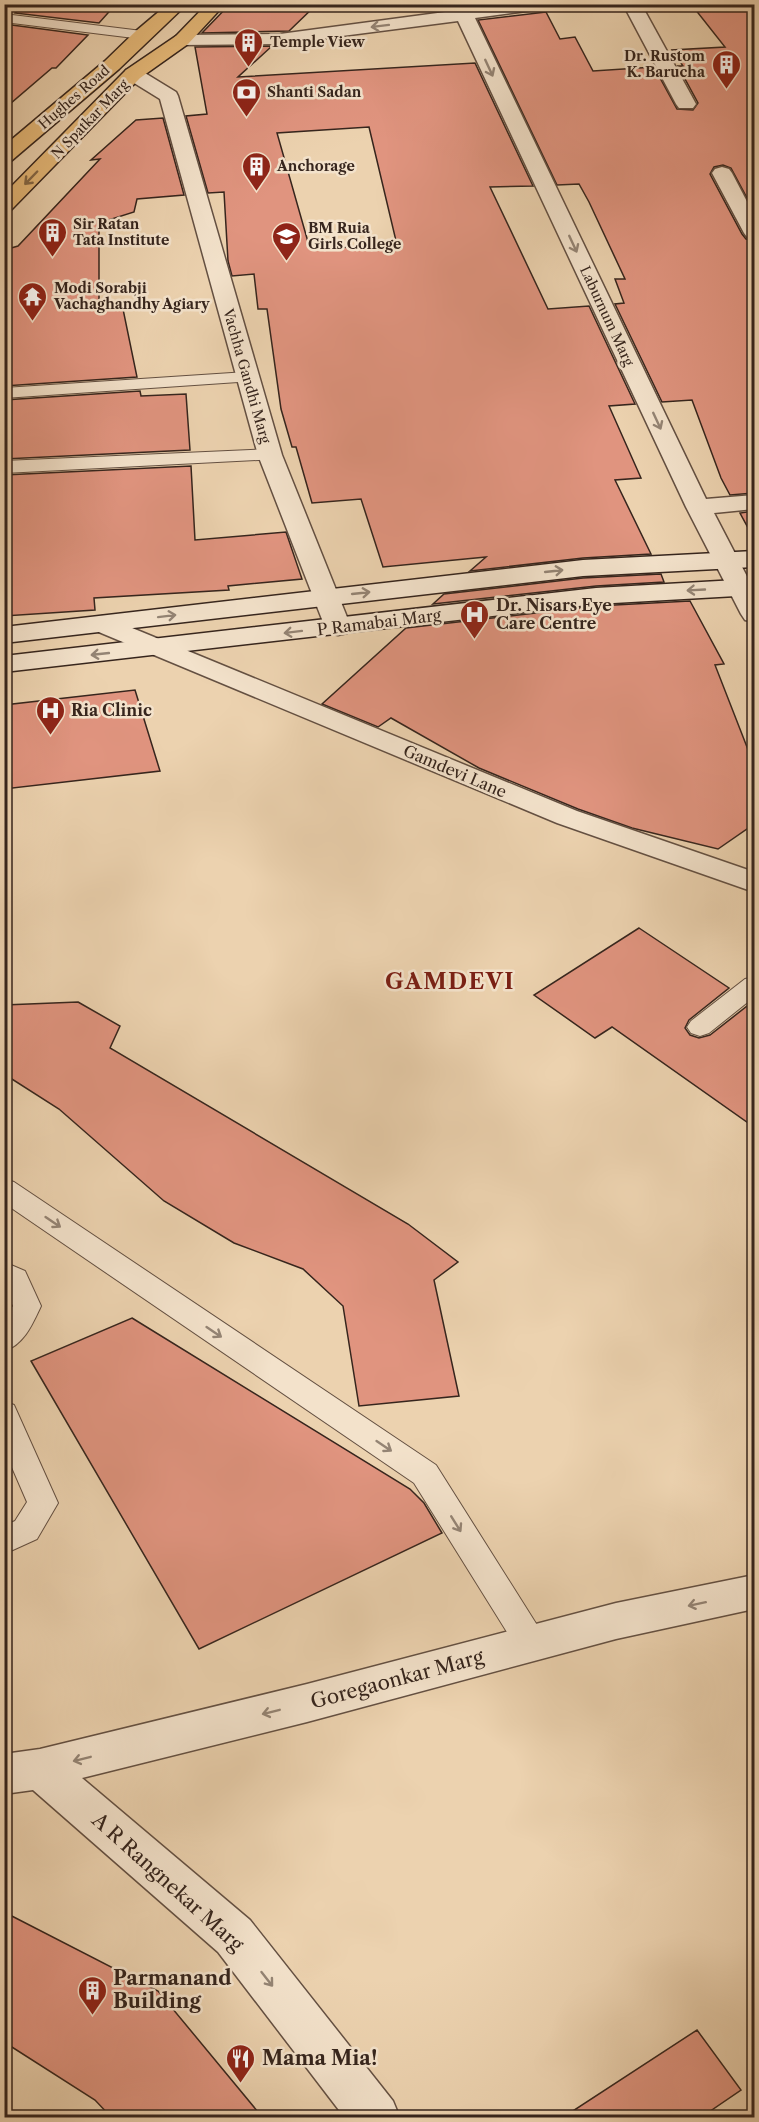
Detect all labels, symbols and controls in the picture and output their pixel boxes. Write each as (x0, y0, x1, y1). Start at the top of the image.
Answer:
one-way arrow (371, 21, 391, 32)
building icon: Temple View (233, 26, 265, 68)
place label: Temple View (270, 33, 365, 51)
place label: Dr. Rustom K. Barucha (624, 47, 706, 81)
building icon: Dr. Rustom K. Barucha (710, 48, 742, 90)
one-way arrow (484, 59, 496, 77)
street label: Hughes Road (35, 61, 114, 133)
street label: N Spatkar Marg (47, 75, 133, 163)
bank icon: Shanti Sadan (230, 76, 262, 118)
place label: Shanti Sadan (267, 83, 362, 101)
building icon: Anchorage (240, 150, 272, 192)
place label: Anchorage (276, 157, 355, 175)
one-way arrow (24, 171, 39, 186)
place label: Sir Ratan Tata Institute (73, 215, 169, 249)
building icon: Sir Ratan Tata Institute (36, 216, 68, 258)
place label: BM Ruia Girls College (308, 219, 401, 253)
school or university icon: BM Ruia Girls College (271, 220, 303, 262)
one-way arrow (567, 235, 579, 253)
street label: Laburnum Marg (576, 263, 638, 369)
place label: Modi Sorabji Vachaghandhy Agiary (53, 279, 210, 313)
temple icon: Modi Sorabji Vachaghandhy Agiary (17, 280, 49, 322)
street label: Vachha Gandhi Marg (219, 306, 275, 446)
one-way arrow (651, 411, 663, 429)
one-way arrow (544, 566, 564, 577)
one-way arrow (687, 585, 707, 596)
one-way arrow (350, 588, 370, 599)
place label: Dr. Nisars Eye Care Centre (496, 595, 612, 633)
hospital icon: Dr. Nisars Eye Care Centre (459, 598, 491, 640)
street label: P Ramabai Marg (316, 604, 443, 640)
one-way arrow (156, 611, 176, 622)
one-way arrow (284, 627, 304, 638)
one-way arrow (90, 649, 110, 660)
hospital icon: Ria Clinic (34, 694, 66, 736)
place label: Ria Clinic (71, 700, 152, 720)
street label: Gamdevi Lane (400, 740, 510, 802)
district label: GAMDEVI (385, 968, 515, 995)
one-way arrow (44, 1216, 61, 1228)
one-way arrow (206, 1325, 223, 1338)
one-way arrow (375, 1440, 392, 1452)
one-way arrow (450, 1515, 462, 1532)
one-way arrow (688, 1599, 707, 1611)
street label: Goregaonkar Marg (308, 1644, 487, 1714)
one-way arrow (262, 1706, 281, 1718)
one-way arrow (72, 1753, 91, 1765)
street label: A R Rangnekar Marg (87, 1807, 249, 1956)
place label: Parmanand Building (113, 1966, 232, 2013)
one-way arrow (261, 1971, 274, 1987)
building icon: Parmanand Building (76, 1974, 108, 2016)
restaurant icon: Mama Mia! (225, 2042, 257, 2084)
place label: Mama Mia! (262, 2046, 377, 2070)

